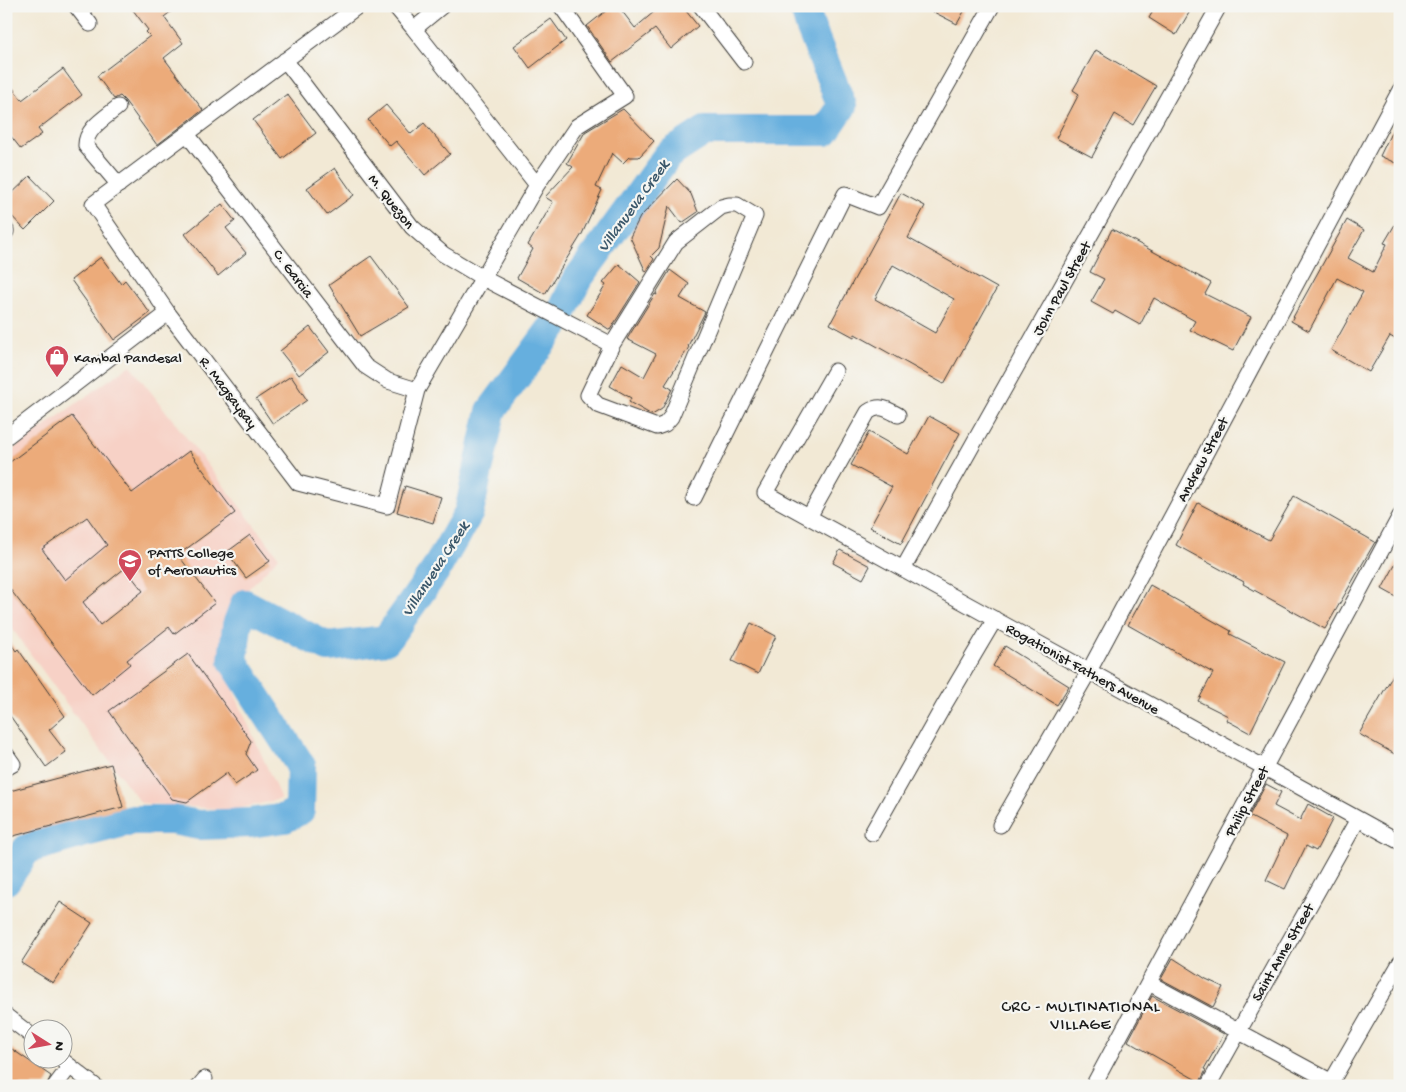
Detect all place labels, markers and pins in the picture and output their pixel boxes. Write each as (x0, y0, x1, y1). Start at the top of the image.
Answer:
shop icon: Kambal Pandesal (44, 344, 70, 378)
place label: Kambal Pandesal (74, 350, 182, 368)
place label: PATTS College of Aeronautics (147, 545, 237, 580)
school or university icon: PATTS College of Aeronautics (117, 548, 143, 582)

